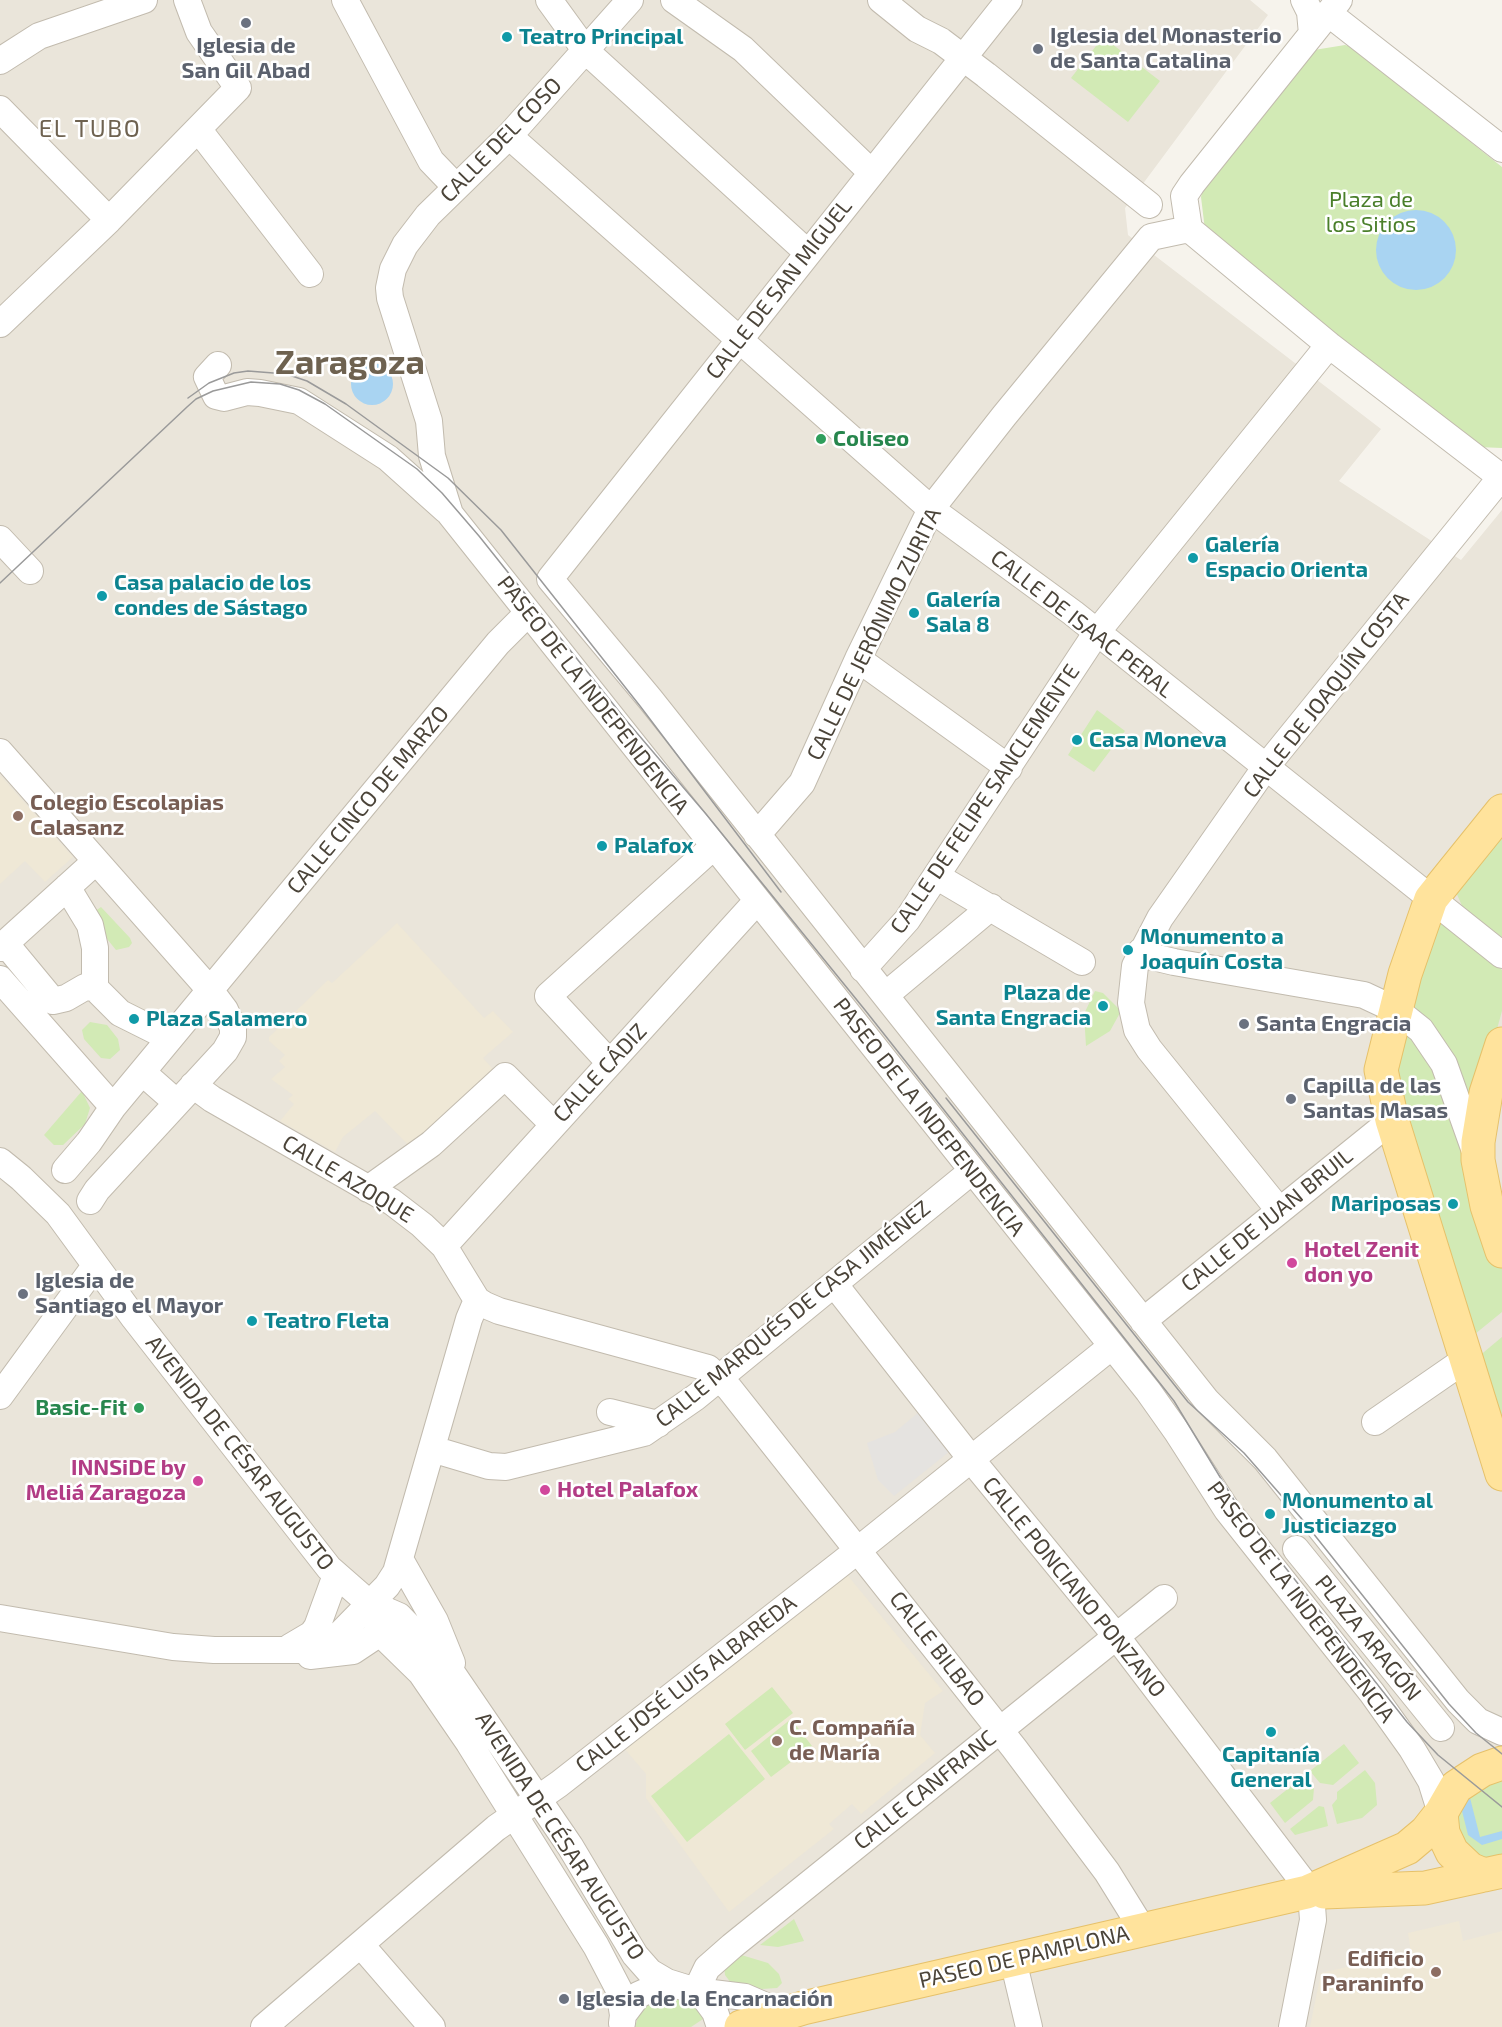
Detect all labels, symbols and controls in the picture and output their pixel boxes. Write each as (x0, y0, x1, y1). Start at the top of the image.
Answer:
marker: Iglesia de San Gil Abad (239, 16, 253, 30)
place label: Iglesia del Monasterio de Santa Catalina (1050, 23, 1282, 74)
place label: Teatro Principal (519, 24, 683, 50)
marker: Teatro Principal (500, 30, 514, 44)
place label: Iglesia de San Gil Abad (182, 33, 310, 84)
marker: Iglesia del Monasterio de Santa Catalina (1031, 42, 1045, 56)
street label: CALLE DEL COSO (435, 72, 567, 208)
district label: EL TUBO (39, 115, 141, 143)
park label: Plaza de los Sitios (1326, 187, 1416, 238)
street label: CALLE DE SAN MIGUEL (700, 194, 858, 384)
district label: Zaragoza (275, 343, 425, 383)
place label: Coliseo (833, 426, 909, 452)
marker: Coliseo (814, 432, 828, 446)
street label: CALLE DE JERÓNIMO ZURITA (801, 503, 947, 765)
place label: Galería Espacio Orienta (1205, 532, 1368, 584)
street label: CALLE DE ISAAC PERAL (985, 544, 1179, 704)
marker: Galería Espacio Orienta (1186, 551, 1200, 565)
place label: Casa palacio de los condes de Sástago (114, 570, 311, 622)
street label: PASEO DE LA INDEPENDENCIA (492, 571, 694, 819)
place label: Galería Sala 8 (926, 587, 1000, 638)
street label: CALLE DE JOAQUÍN COSTA (1238, 587, 1414, 803)
marker: Casa palacio de los condes de Sástago (95, 589, 109, 603)
marker: Galería Sala 8 (907, 606, 921, 620)
street label: CALLE DE FELIPE SANCLEMENTE (885, 659, 1085, 939)
street label: CALLE CINCO DE MARZO (282, 701, 454, 899)
place label: Casa Moneva (1089, 727, 1227, 753)
marker: Casa Moneva (1070, 733, 1084, 747)
place label: Colegio Escolapias Calasanz (30, 790, 224, 842)
marker: Colegio Escolapias Calasanz (11, 809, 25, 823)
place label: Palafox (614, 833, 694, 859)
marker: Palafox (595, 839, 609, 853)
place label: Monumento a Joaquín Costa (1140, 924, 1284, 975)
marker: Monumento a Joaquín Costa (1121, 943, 1135, 957)
place label: Plaza de Santa Engracia (936, 980, 1091, 1032)
street label: PASEO DE LA INDEPENDENCIA (828, 993, 1030, 1241)
marker: Plaza de Santa Engracia (1096, 999, 1110, 1013)
place label: Plaza Salamero (146, 1006, 307, 1032)
place label: Santa Engracia (1256, 1011, 1411, 1037)
marker: Plaza Salamero (127, 1012, 141, 1026)
marker: Santa Engracia (1237, 1017, 1251, 1031)
street label: CALLE CÁDIZ (548, 1018, 652, 1128)
place label: Capilla de las Santas Masas (1303, 1073, 1448, 1124)
marker: Capilla de las Santas Masas (1284, 1092, 1298, 1106)
street label: CALLE AZOQUE (278, 1129, 418, 1229)
street label: CALLE DE JUAN BRUIL (1176, 1143, 1358, 1297)
place label: Mariposas (1331, 1191, 1441, 1217)
street label: CALLE MARQUÉS DE CASA JIMÉNEZ (650, 1195, 936, 1433)
marker: Mariposas (1446, 1197, 1460, 1211)
place label: Hotel Zenit don yo (1304, 1237, 1419, 1288)
marker: Hotel Zenit don yo (1285, 1256, 1299, 1270)
place label: Iglesia de Santiago el Mayor (35, 1268, 223, 1320)
marker: Iglesia de Santiago el Mayor (16, 1287, 30, 1301)
place label: Teatro Fleta (264, 1308, 389, 1334)
marker: Teatro Fleta (245, 1314, 259, 1328)
street label: AVENIDA DE CÉSAR AUGUSTO (140, 1330, 340, 1576)
place label: Basic-Fit (35, 1395, 127, 1421)
marker: Basic-Fit (132, 1401, 146, 1415)
place label: INNSiDE by Meliá Zaragoza (26, 1455, 186, 1506)
street label: CALLE PONCIANO PONZANO (977, 1471, 1171, 1703)
marker: INNSiDE by Meliá Zaragoza (191, 1474, 205, 1488)
street label: PASEO DE LA INDEPENDENCIA (1202, 1476, 1400, 1728)
place label: Hotel Palafox (557, 1477, 698, 1503)
marker: Hotel Palafox (538, 1483, 552, 1497)
place label: Monumento al Justiciazgo (1282, 1488, 1433, 1540)
marker: Monumento al Justiciazgo (1263, 1507, 1277, 1521)
street label: PLAZA ARAGÓN (1309, 1570, 1427, 1706)
street label: CALLE BILBAO (884, 1586, 990, 1712)
street label: CALLE JOSÉ LUIS ALBAREDA (570, 1590, 802, 1778)
street label: AVENIDA DE CÉSAR AUGUSTO (470, 1707, 650, 1965)
place label: C. Compañía de María (789, 1715, 915, 1766)
street label: CALLE CANFRANC (849, 1725, 1001, 1855)
marker: Capitanía General (1264, 1725, 1278, 1739)
marker: C. Compañía de María (770, 1734, 784, 1748)
place label: Capitanía General (1222, 1742, 1320, 1794)
street label: PASEO DE PAMPLONA (916, 1920, 1132, 1994)
place label: Edificio Paraninfo (1322, 1946, 1424, 1998)
marker: Edificio Paraninfo (1429, 1965, 1443, 1979)
place label: Iglesia de la Encarnación (576, 1986, 833, 2012)
marker: Iglesia de la Encarnación (557, 1992, 571, 2006)

